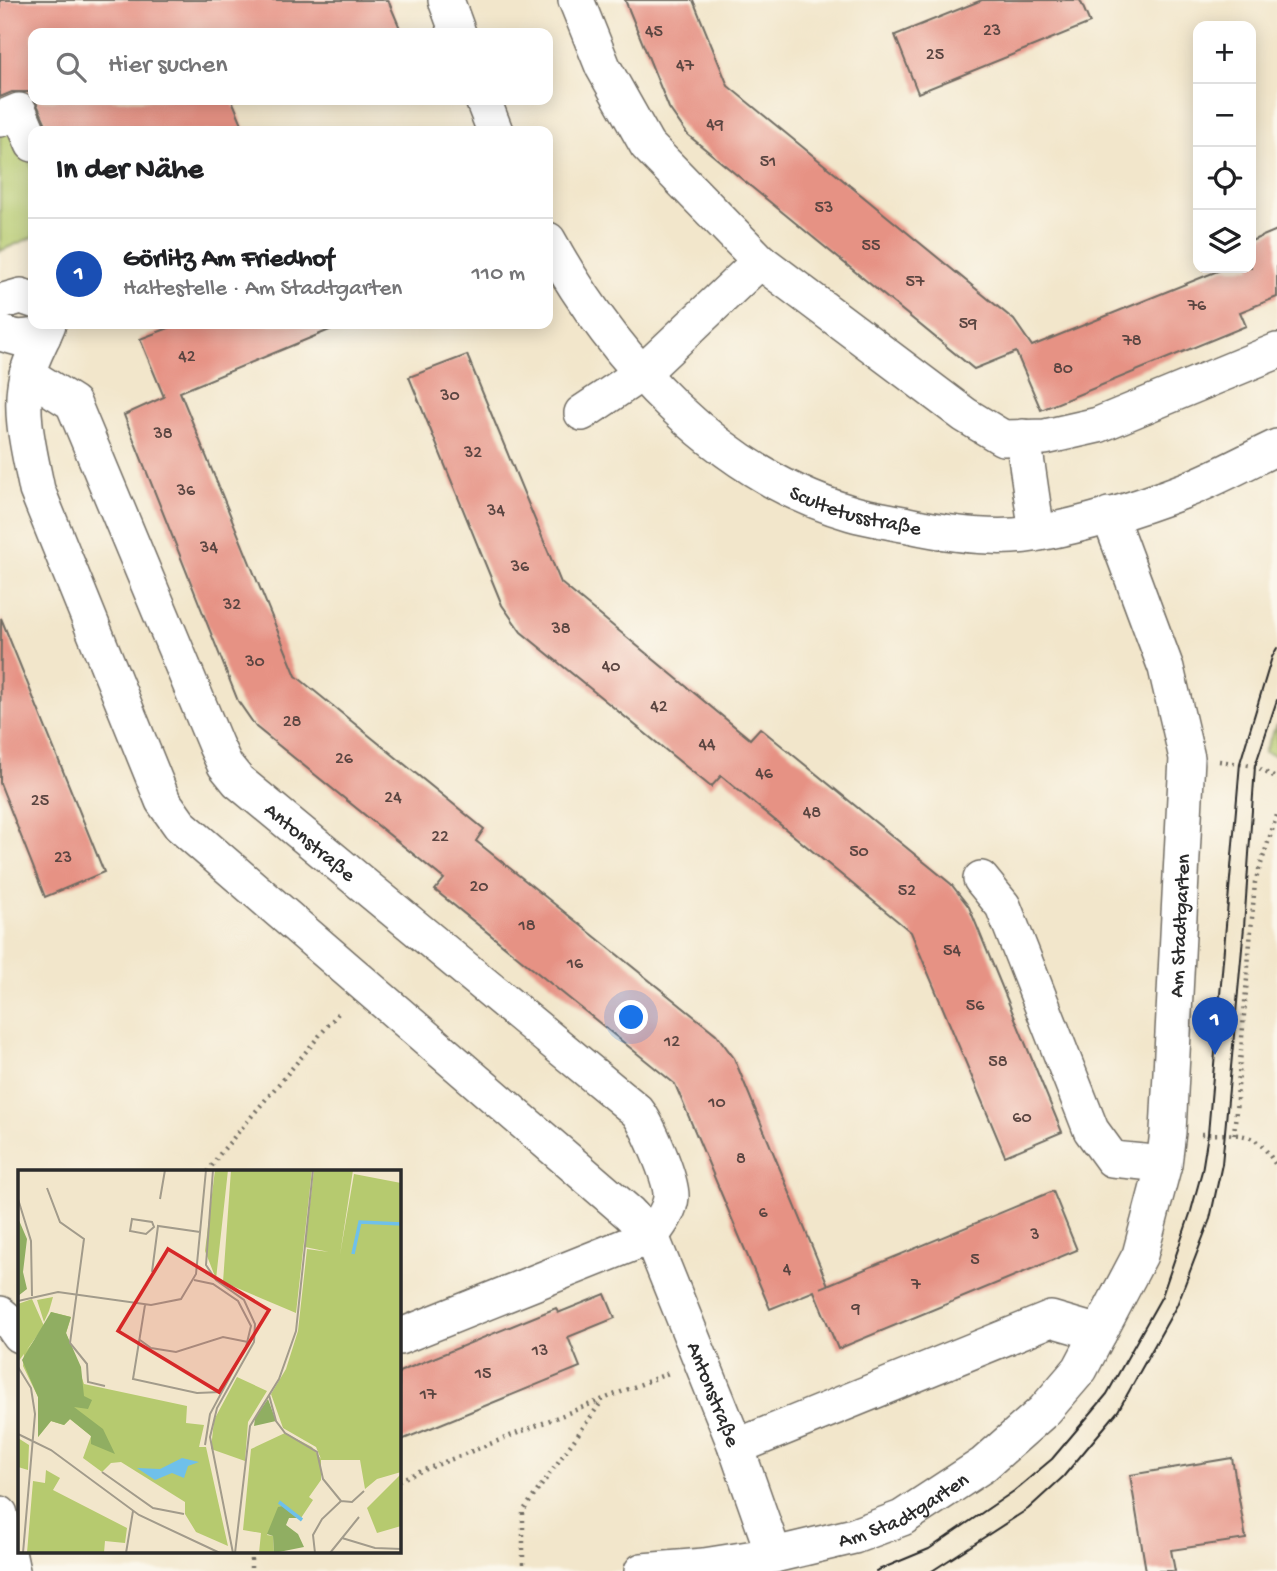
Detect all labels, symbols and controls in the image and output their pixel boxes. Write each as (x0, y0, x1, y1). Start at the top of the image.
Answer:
house number: 23 (983, 21, 1001, 42)
map controls (1193, 21, 1256, 273)
button: + (1193, 21, 1256, 84)
house number: 45 (645, 22, 663, 43)
search box (28, 28, 553, 105)
house number: 25 (926, 45, 944, 66)
icon: search (52, 48, 90, 86)
text: Hier suchen (108, 51, 228, 82)
house number: 47 (676, 56, 695, 77)
button: − (1193, 84, 1256, 147)
house number: 49 (706, 115, 724, 136)
button: locate (1193, 147, 1256, 210)
house number: 51 (760, 152, 776, 173)
text: In der Nähe (56, 154, 203, 189)
house number: 53 (815, 198, 833, 219)
button: layers (1193, 210, 1256, 273)
house number: 55 (862, 236, 880, 257)
text: Görlitz Am Friedhof (123, 245, 334, 276)
text: 1 (74, 261, 84, 288)
text: 110 m (472, 261, 525, 288)
house number: 57 (906, 272, 925, 293)
text: Haltestelle · Am Stadtgarten (123, 276, 402, 303)
house number: 76 (1187, 296, 1207, 317)
house number: 59 (959, 314, 977, 335)
house number: 78 (1121, 331, 1142, 352)
house number: 42 (178, 347, 196, 368)
house number: 80 (1053, 359, 1073, 380)
house number: 30 (439, 386, 460, 407)
house number: 38 (152, 424, 173, 445)
house number: 32 (463, 443, 482, 464)
house number: 36 (176, 481, 196, 502)
street label: Scultetusstraße (784, 482, 924, 544)
house number: 34 (486, 501, 505, 522)
house number: 34 (199, 538, 218, 559)
house number: 36 (510, 557, 530, 578)
house number: 32 (222, 595, 241, 616)
house number: 38 (550, 619, 571, 640)
house number: 30 (244, 652, 265, 673)
house number: 40 (602, 657, 620, 678)
house number: 42 (650, 697, 668, 718)
house number: 28 (283, 712, 301, 733)
house number: 44 (698, 735, 716, 756)
house number: 26 (335, 749, 354, 770)
house number: 46 (755, 764, 774, 785)
house number: 24 (384, 788, 402, 809)
house number: 25 (31, 791, 49, 812)
street label: Antonstraße (258, 799, 360, 890)
house number: 48 (803, 803, 821, 824)
house number: 22 (431, 827, 449, 848)
house number: 50 (849, 842, 869, 863)
house number: 23 (54, 848, 72, 869)
street label: Am Stadtgarten (1166, 853, 1198, 998)
house number: 20 (469, 877, 489, 898)
house number: 52 (898, 881, 916, 902)
house number: 18 (517, 916, 536, 937)
house number: 54 (943, 941, 961, 962)
house number: 16 (566, 954, 584, 975)
house number: 56 (966, 996, 985, 1017)
pin: 1 (1192, 997, 1238, 1055)
your location (614, 1000, 648, 1034)
house number: 12 (663, 1032, 680, 1053)
house number: 58 (988, 1052, 1008, 1073)
house number: 10 (707, 1093, 726, 1114)
house number: 60 (1012, 1108, 1032, 1129)
house number: 8 (736, 1149, 746, 1170)
inset map (18, 1170, 401, 1554)
house number: 6 (758, 1203, 768, 1224)
house number: 3 (1029, 1225, 1040, 1246)
house number: 5 (970, 1250, 980, 1271)
house number: 4 (783, 1260, 792, 1281)
house number: 7 (910, 1275, 921, 1296)
house number: 9 (850, 1299, 861, 1320)
street label: Antonstraße (679, 1339, 744, 1452)
house number: 13 (531, 1341, 548, 1362)
house number: 15 (474, 1364, 491, 1385)
house number: 17 (419, 1385, 437, 1406)
street label: Am Stadtgarten (836, 1469, 975, 1555)

